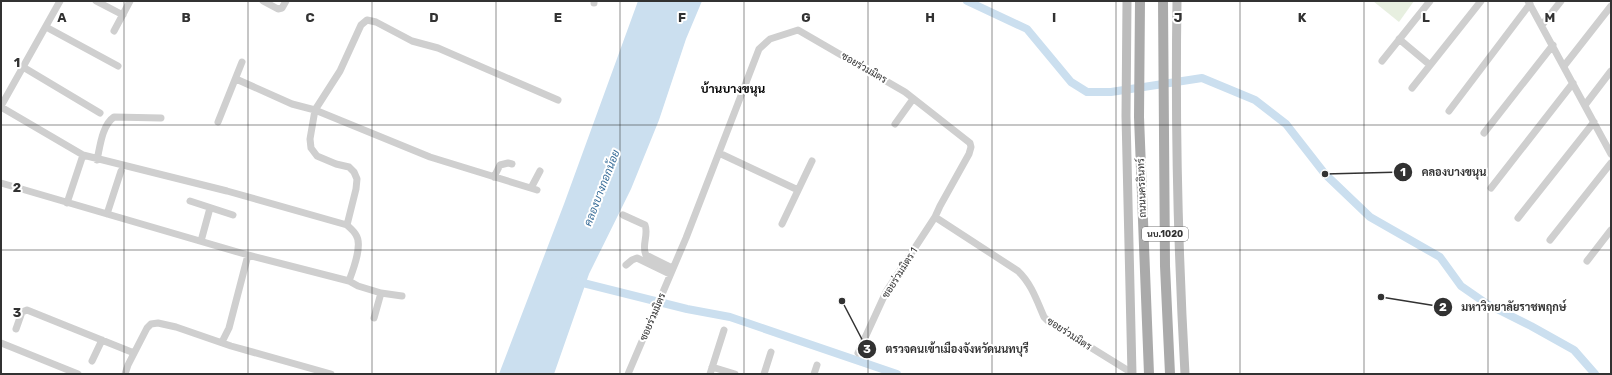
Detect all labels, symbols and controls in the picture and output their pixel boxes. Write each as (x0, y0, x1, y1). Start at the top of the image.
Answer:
text: A (57, 10, 67, 25)
text: B (181, 10, 191, 25)
text: C (305, 10, 315, 25)
text: D (429, 10, 439, 25)
text: E (554, 10, 562, 25)
text: F (678, 10, 686, 25)
text: G (801, 10, 811, 25)
text: H (925, 10, 935, 25)
text: I (1052, 10, 1056, 25)
text: J (1174, 10, 1182, 25)
text: K (1298, 10, 1307, 25)
text: L (1422, 10, 1430, 25)
text: M (1545, 10, 1555, 25)
street label: ซอยร่วมมิตร (839, 49, 890, 86)
text: 1 (14, 55, 20, 70)
district label: บ้านบางขนุน (701, 81, 766, 97)
water label: คลองบางกอกน้อย (581, 147, 623, 228)
street label: ถนนนครอินทร์ (1133, 158, 1149, 218)
callout: คลองบางขนุน (1393, 161, 1494, 184)
text: 1 (1400, 165, 1406, 179)
text: คลองบางขนุน (1422, 166, 1486, 180)
text: 2 (13, 180, 21, 195)
road number: นบ.1020 (1142, 227, 1188, 241)
street label: ซอยร่วมมิตร 1 (879, 245, 920, 301)
street label: ซอยร่วมมิตร (637, 291, 669, 343)
callout: มหาวิทยาลัยราชพฤกษ์ (1433, 295, 1575, 318)
text: มหาวิทยาลัยราชพฤกษ์ (1461, 299, 1567, 314)
text: 2 (1439, 300, 1447, 314)
text: 3 (13, 305, 22, 320)
street label: ซอยร่วมมิตร (1044, 314, 1094, 353)
callout: ตรวจคนเข้าเมืองจังหวัดนนทบุรี (857, 337, 1036, 360)
text: ตรวจคนเข้าเมืองจังหวัดนนทบุรี (886, 341, 1029, 357)
text: 3 (863, 342, 871, 356)

